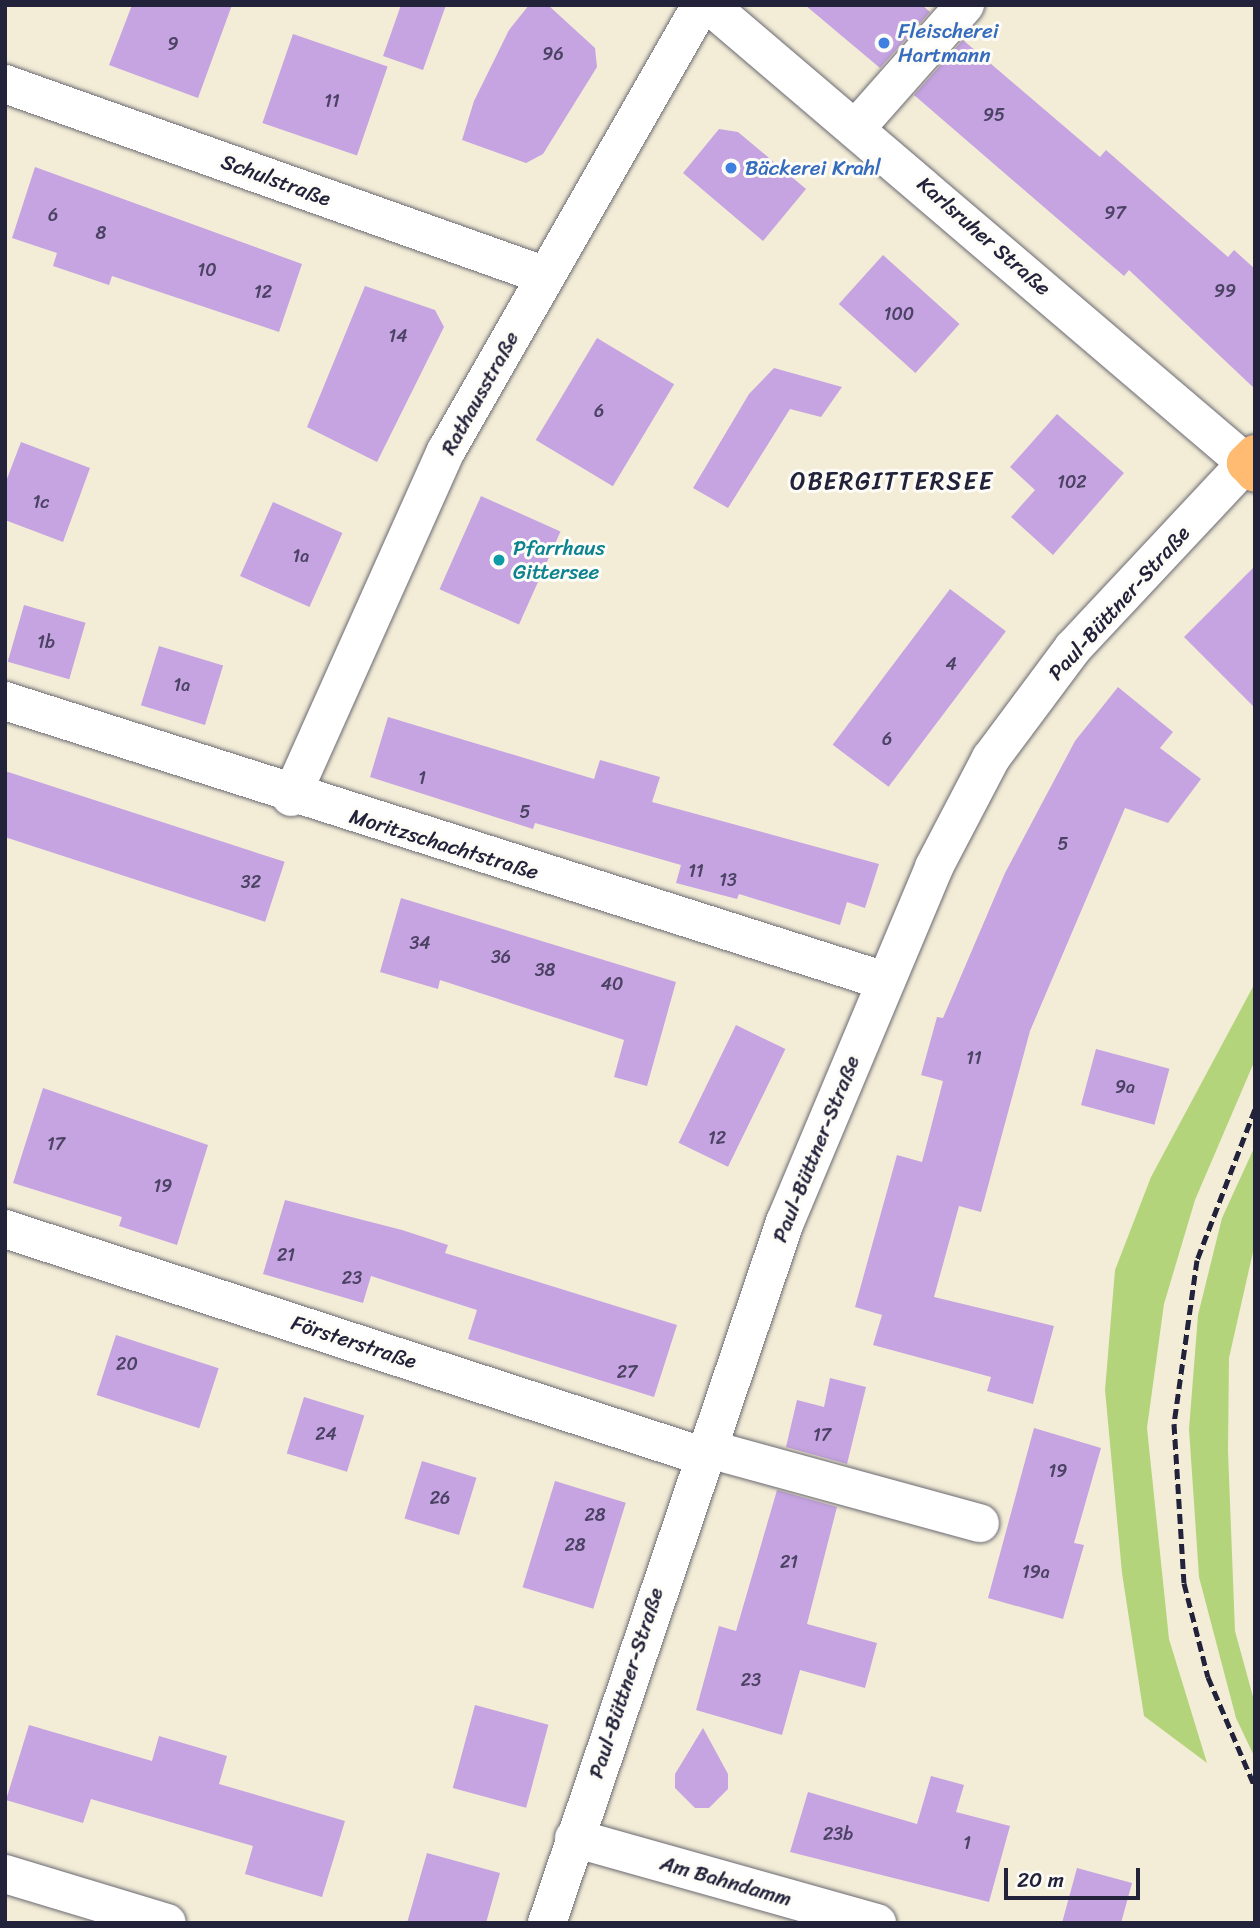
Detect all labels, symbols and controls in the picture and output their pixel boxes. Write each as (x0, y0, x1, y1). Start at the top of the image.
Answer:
place label: Fleischerei Hartmann (898, 18, 998, 68)
house number: 9 (167, 33, 179, 55)
marker: Fleischerei Hartmann (876, 35, 892, 51)
house number: 96 (542, 43, 564, 65)
house number: 11 (324, 90, 340, 112)
house number: 95 (983, 104, 1005, 126)
street label: Schulstraße (218, 149, 334, 211)
place label: Bäckerei Krahl (745, 155, 881, 181)
marker: Bäckerei Krahl (723, 160, 739, 176)
street label: Karlsruher Straße (912, 171, 1056, 301)
house number: 97 (1104, 202, 1126, 224)
house number: 6 (48, 204, 58, 226)
house number: 8 (96, 222, 106, 244)
house number: 10 (197, 259, 217, 281)
house number: 99 (1214, 280, 1236, 302)
house number: 12 (254, 281, 272, 303)
house number: 100 (884, 303, 914, 325)
house number: 14 (389, 325, 407, 347)
street label: Rathausstraße (436, 327, 524, 459)
house number: 6 (594, 400, 604, 422)
district label: OBERGITTERSEE (792, 468, 992, 496)
house number: 102 (1057, 471, 1087, 493)
house number: 1c (33, 491, 49, 513)
street label: Paul-Büttner-Straße (1043, 521, 1195, 685)
place label: Pfarrhaus Gittersee (513, 535, 605, 585)
house number: 1a (293, 545, 309, 567)
marker: Pfarrhaus Gittersee (491, 552, 507, 568)
house number: 1b (37, 631, 55, 653)
house number: 4 (945, 653, 957, 675)
house number: 1a (174, 674, 190, 696)
house number: 6 (882, 728, 892, 750)
house number: 1 (418, 767, 426, 789)
house number: 5 (520, 801, 530, 823)
street label: Moritzschachtstraße (346, 803, 542, 885)
house number: 5 (1058, 833, 1068, 855)
house number: 11 (688, 860, 704, 882)
house number: 13 (719, 869, 737, 891)
house number: 32 (241, 871, 261, 893)
house number: 34 (409, 932, 431, 954)
house number: 36 (491, 946, 511, 968)
house number: 38 (535, 959, 555, 981)
house number: 40 (601, 973, 623, 995)
house number: 11 (966, 1047, 982, 1069)
street label: Paul-Büttner-Straße (767, 1052, 865, 1246)
house number: 9a (1115, 1076, 1135, 1098)
house number: 12 (708, 1127, 726, 1149)
house number: 17 (47, 1133, 65, 1155)
house number: 19 (154, 1175, 172, 1197)
house number: 21 (277, 1244, 295, 1266)
house number: 23 (342, 1267, 362, 1289)
street label: Försterstraße (288, 1310, 420, 1374)
house number: 20 (116, 1353, 138, 1375)
house number: 27 (617, 1361, 637, 1383)
house number: 24 (315, 1423, 337, 1445)
house number: 17 (813, 1424, 831, 1446)
house number: 19 (1049, 1460, 1067, 1482)
house number: 26 (430, 1487, 450, 1509)
house number: 28 (584, 1504, 606, 1526)
house number: 28 (564, 1534, 586, 1556)
house number: 21 (780, 1551, 798, 1573)
house number: 19a (1022, 1561, 1050, 1583)
street label: Paul-Büttner-Straße (583, 1585, 669, 1781)
house number: 23 (741, 1669, 761, 1691)
house number: 23b (823, 1823, 853, 1845)
house number: 1 (963, 1832, 971, 1854)
street label: Am Bahndamm (657, 1850, 795, 1912)
scale bar (1008, 1854, 1144, 1898)
text: 20 m (1017, 1861, 1064, 1899)

